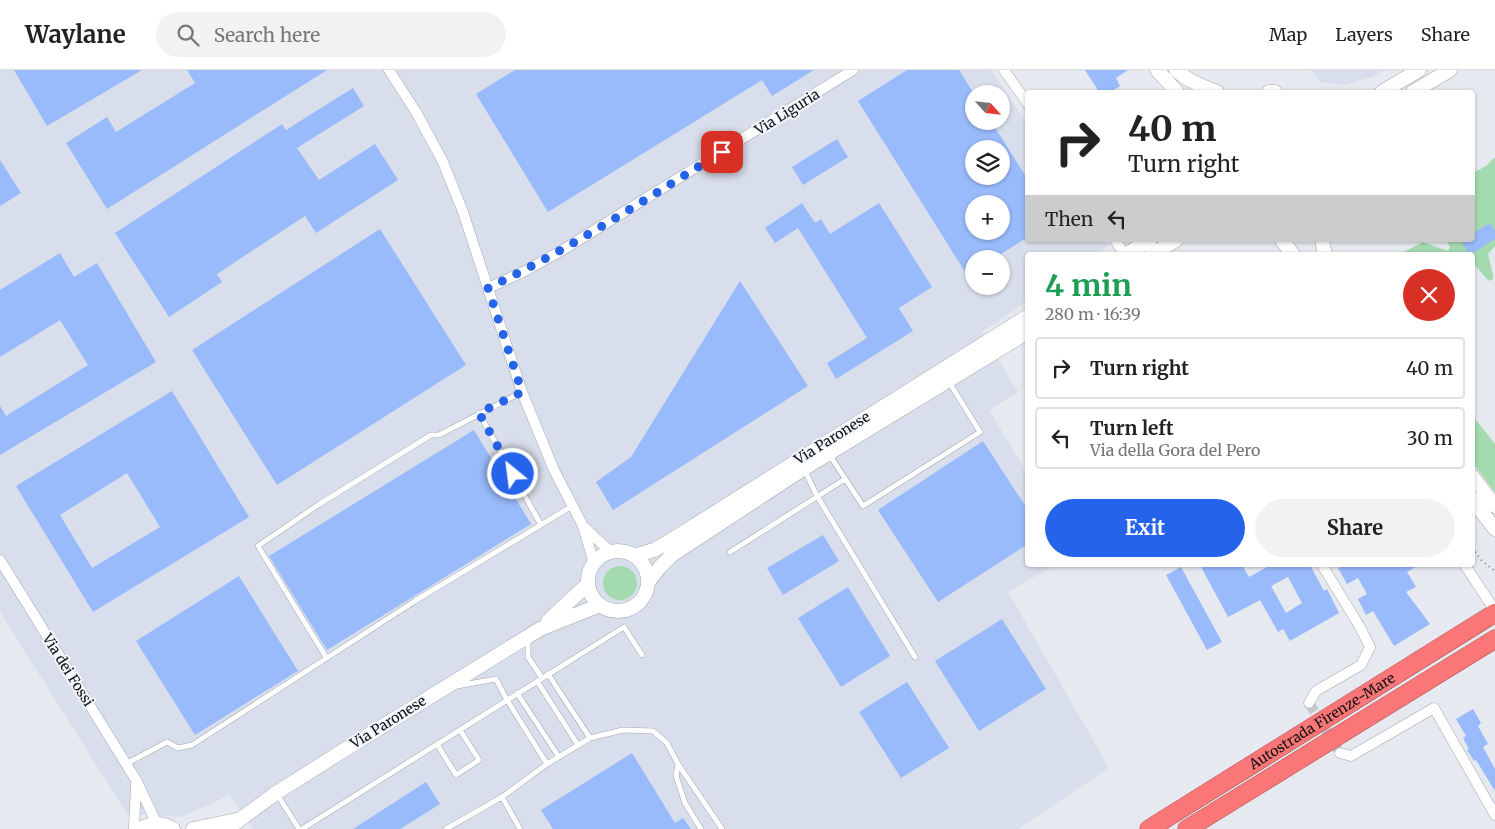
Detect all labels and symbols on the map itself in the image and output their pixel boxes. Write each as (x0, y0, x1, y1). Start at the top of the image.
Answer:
street label: Via Liguria (750, 85, 823, 140)
north arrow (965, 85, 1010, 130)
pin (701, 131, 743, 173)
street label: Via Paronese (790, 408, 873, 469)
position arrow (486, 447, 538, 499)
street label: Via dei Fossi (38, 629, 98, 710)
street label: Autostrada Firenze-Mare (1245, 669, 1398, 774)
street label: Via Paronese (346, 692, 429, 753)

